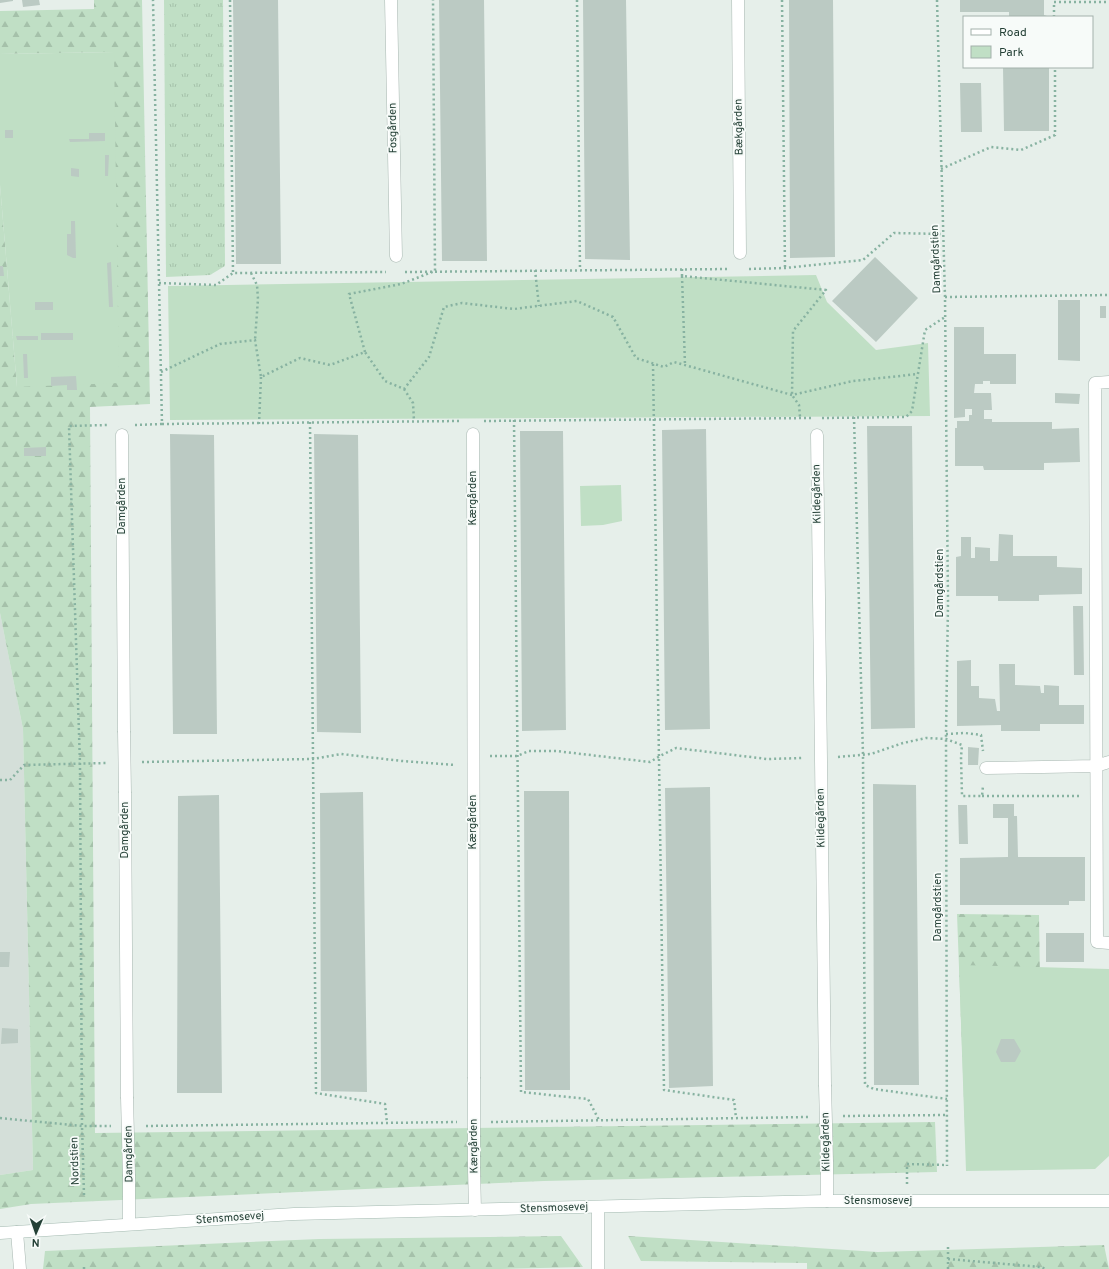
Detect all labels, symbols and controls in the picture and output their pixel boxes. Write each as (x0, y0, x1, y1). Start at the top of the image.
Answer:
legend (963, 16, 1093, 68)
text: Road (999, 25, 1027, 41)
text: Park (999, 45, 1024, 61)
street label: Bækgården (732, 99, 746, 155)
street label: Fosgården (386, 102, 400, 154)
street label: Damgårdstien (928, 224, 944, 294)
street label: Kildegården (809, 464, 825, 524)
street label: Kærgården (466, 470, 480, 526)
street label: Damgården (115, 477, 129, 535)
street label: Damgårdstien (933, 549, 947, 617)
street label: Kildegården (813, 788, 829, 848)
street label: Kærgården (466, 794, 480, 850)
street label: Damgården (118, 801, 132, 859)
street label: Damgårdstien (931, 873, 945, 941)
street label: Kildegården (818, 1112, 834, 1172)
street label: Kærgården (467, 1118, 481, 1174)
street label: Damgården (122, 1125, 136, 1183)
street label: Nordstien (67, 1137, 83, 1185)
street label: Stensmosevej (844, 1194, 912, 1208)
street label: Stensmosevej (520, 1200, 588, 1216)
street label: Stensmosevej (195, 1209, 265, 1227)
north arrow (16, 1213, 56, 1253)
text: N (31, 1235, 40, 1249)

